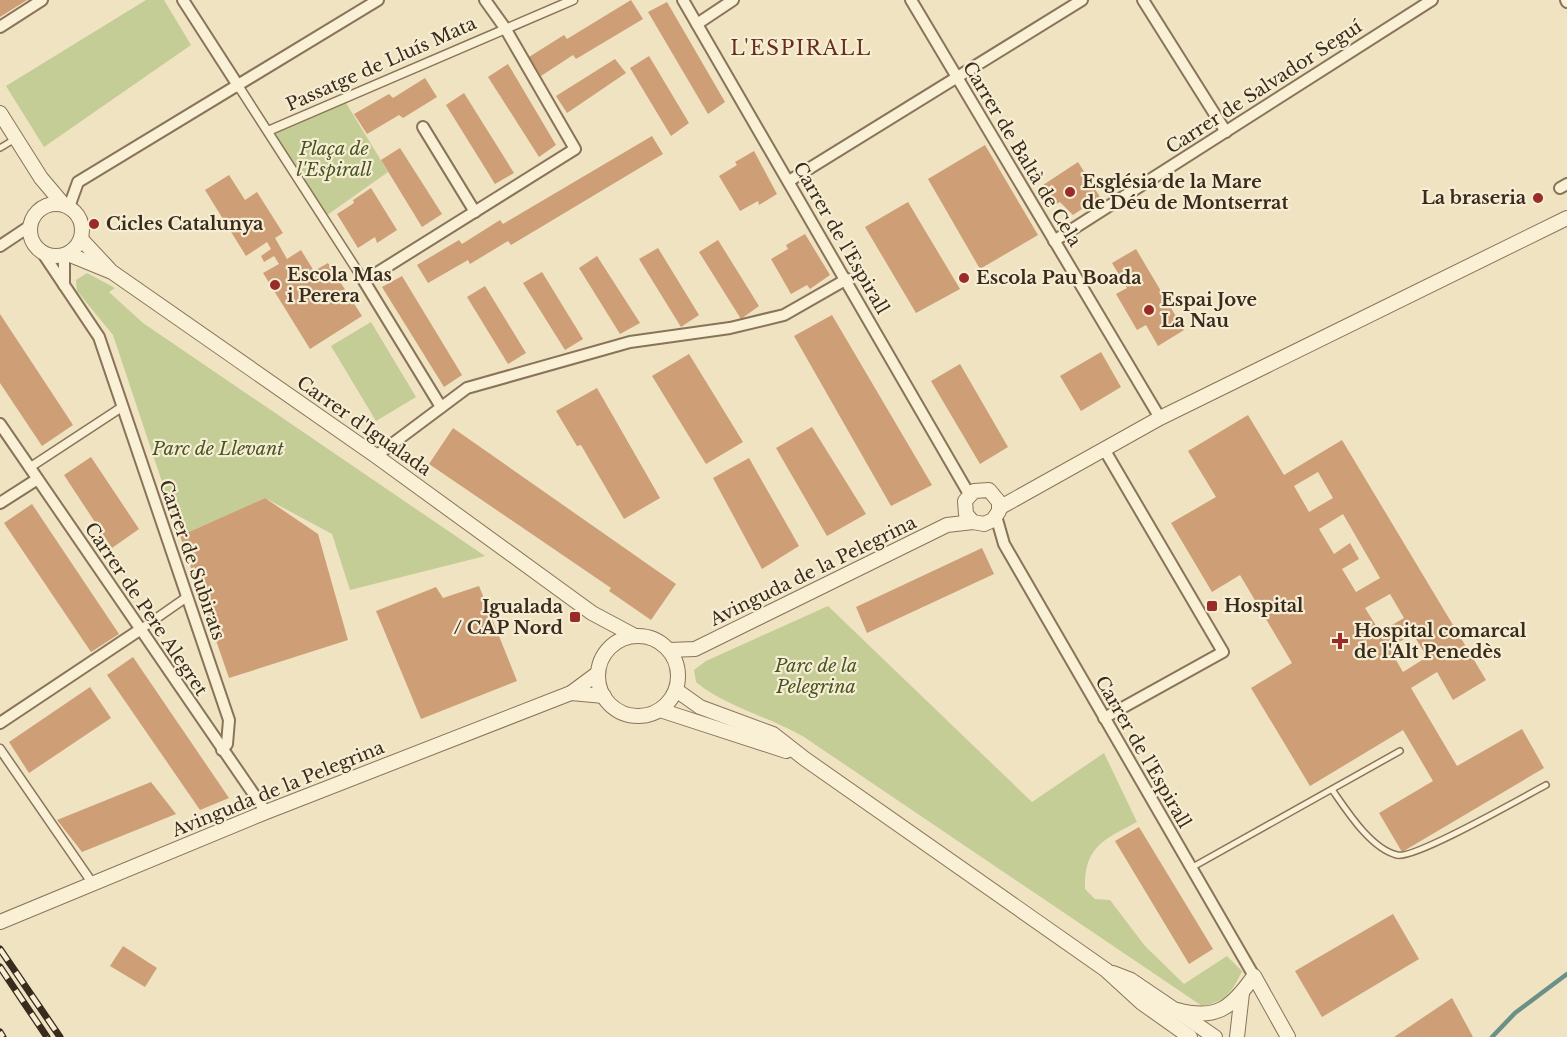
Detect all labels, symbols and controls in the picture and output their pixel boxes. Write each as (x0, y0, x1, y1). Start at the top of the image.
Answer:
street label: Passatge de Lluís Mata (282, 12, 480, 116)
street label: Carrer de Salvador Seguí (1162, 15, 1367, 159)
district label: L'ESPIRALL (730, 36, 872, 60)
street label: Carrer de Baltà de Cela (958, 57, 1086, 251)
park label: Plaça de l'Espirall (296, 138, 372, 181)
street label: Carrer de l'Espirall (788, 158, 894, 318)
place label: Església de la Mare de Déu de Montserrat (1082, 171, 1288, 214)
marker: Església de la Mare de Déu de Montserrat (1063, 185, 1077, 199)
place label: La braseria (1421, 187, 1527, 209)
marker: La braseria (1531, 191, 1545, 205)
place label: Cicles Catalunya (106, 213, 264, 235)
marker: Cicles Catalunya (87, 217, 101, 231)
place label: Escola Mas i Perera (287, 264, 392, 307)
place label: Escola Pau Boada (976, 267, 1142, 289)
marker: Escola Pau Boada (957, 271, 971, 285)
marker: Escola Mas i Perera (268, 278, 282, 292)
place label: Espai Jove La Nau (1161, 289, 1257, 332)
marker: Espai Jove La Nau (1142, 303, 1156, 317)
street label: Carrer d'Igualada (293, 371, 435, 481)
park label: Parc de Llevant (151, 438, 284, 460)
street label: Carrer de Subirats (154, 477, 230, 643)
street label: Avinguda de la Pelegrina (705, 511, 920, 631)
street label: Carrer de Pere Alegret (80, 518, 212, 700)
place label: Hospital (1224, 595, 1304, 617)
place label: Igualada / CAP Nord (453, 596, 564, 639)
marker: Hospital (1205, 599, 1219, 613)
marker: Igualada / CAP Nord (568, 610, 582, 624)
place label: Hospital comarcal de l'Alt Penedès (1354, 620, 1527, 663)
marker: Hospital comarcal de l'Alt Penedès (1331, 632, 1349, 650)
park label: Parc de la Pelegrina (774, 655, 857, 698)
street label: Carrer de l'Espirall (1090, 672, 1196, 832)
street label: Avinguda de la Pelegrina (168, 736, 387, 842)

